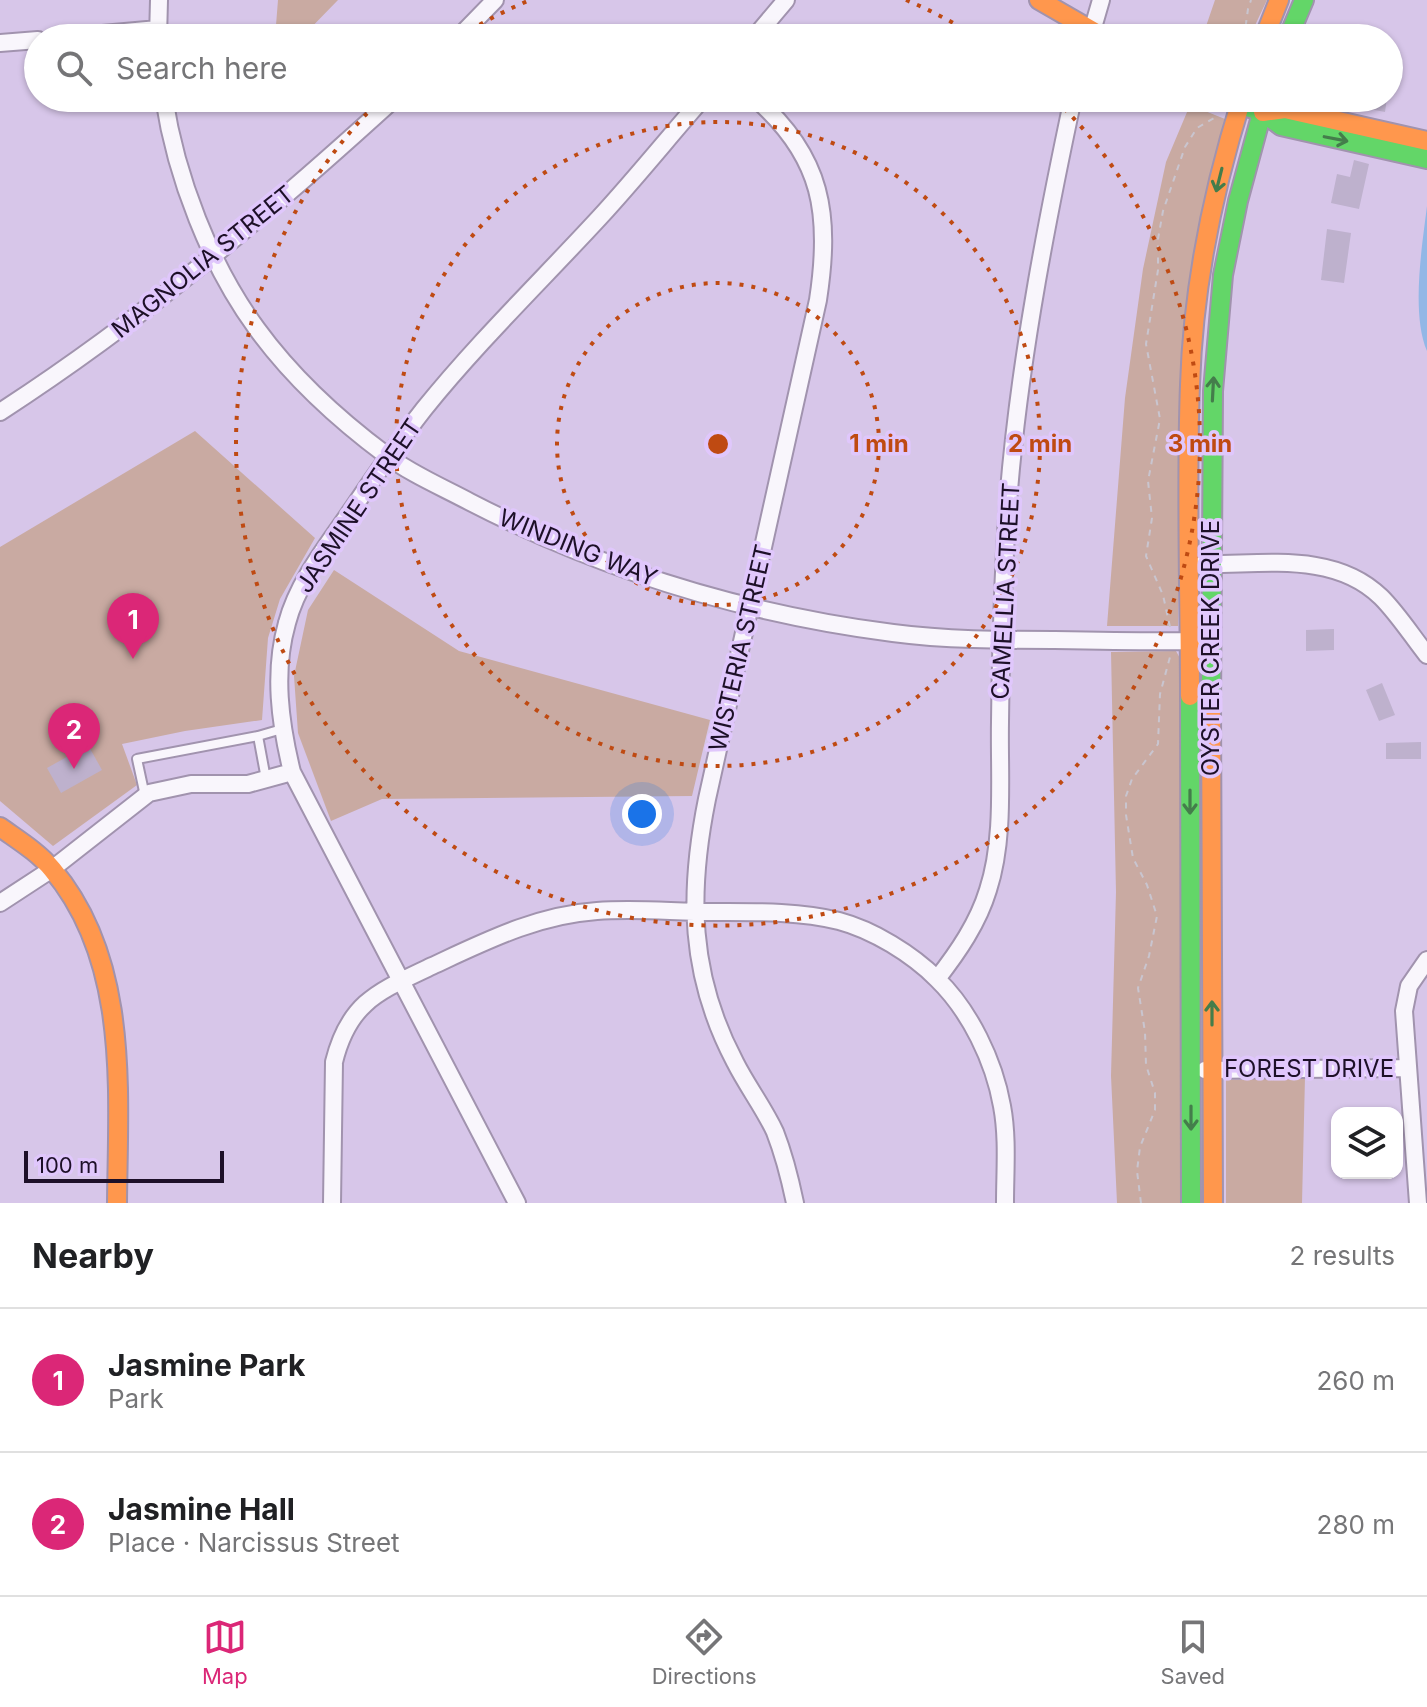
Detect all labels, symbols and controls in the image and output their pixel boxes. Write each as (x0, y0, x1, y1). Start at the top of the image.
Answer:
search box (24, 24, 1403, 112)
icon: search (52, 46, 96, 90)
text: Search here (116, 50, 288, 86)
one-way arrow (1323, 132, 1348, 147)
one-way arrow (1211, 167, 1226, 192)
street label: MAGNOLIA STREET (106, 179, 300, 344)
one-way arrow (1206, 376, 1221, 403)
street label: JASMINE STREET (290, 413, 427, 598)
text: 1 min (849, 429, 909, 458)
text: 2 min (1008, 429, 1072, 458)
text: 3 min (1168, 429, 1232, 458)
centre of rings (704, 430, 732, 458)
street label: CAMELLIA STREET (985, 482, 1026, 700)
street label: WINDING WAY (495, 503, 662, 592)
street label: OYSTER CREEK DRIVE (1196, 520, 1225, 776)
street label: WISTERIA STREET (703, 542, 778, 754)
pin: 1 (107, 593, 159, 659)
pin: 2 (48, 703, 100, 769)
one-way arrow (1182, 788, 1198, 815)
your location (622, 794, 662, 834)
one-way arrow (1204, 1000, 1220, 1027)
street label: FOREST DRIVE (1224, 1054, 1394, 1083)
one-way arrow (1183, 1104, 1199, 1131)
map controls (1331, 1107, 1403, 1179)
button: layers (1331, 1107, 1403, 1179)
scale bar (24, 1147, 224, 1183)
text: 100 m (36, 1152, 98, 1178)
text: Nearby (32, 1235, 154, 1276)
text: 2 results (1290, 1240, 1395, 1271)
text: Jasmine Park (108, 1347, 305, 1383)
text: 1 (52, 1365, 64, 1396)
text: 260 m (1317, 1365, 1395, 1396)
text: Park (108, 1383, 164, 1414)
text: Jasmine Hall (108, 1491, 295, 1527)
text: 2 (50, 1509, 66, 1540)
text: 280 m (1317, 1509, 1395, 1540)
text: Place · Narcissus Street (108, 1527, 400, 1558)
tab: Map (202, 1615, 248, 1689)
tab: Directions (652, 1615, 757, 1689)
tab: Saved (1161, 1615, 1225, 1689)

